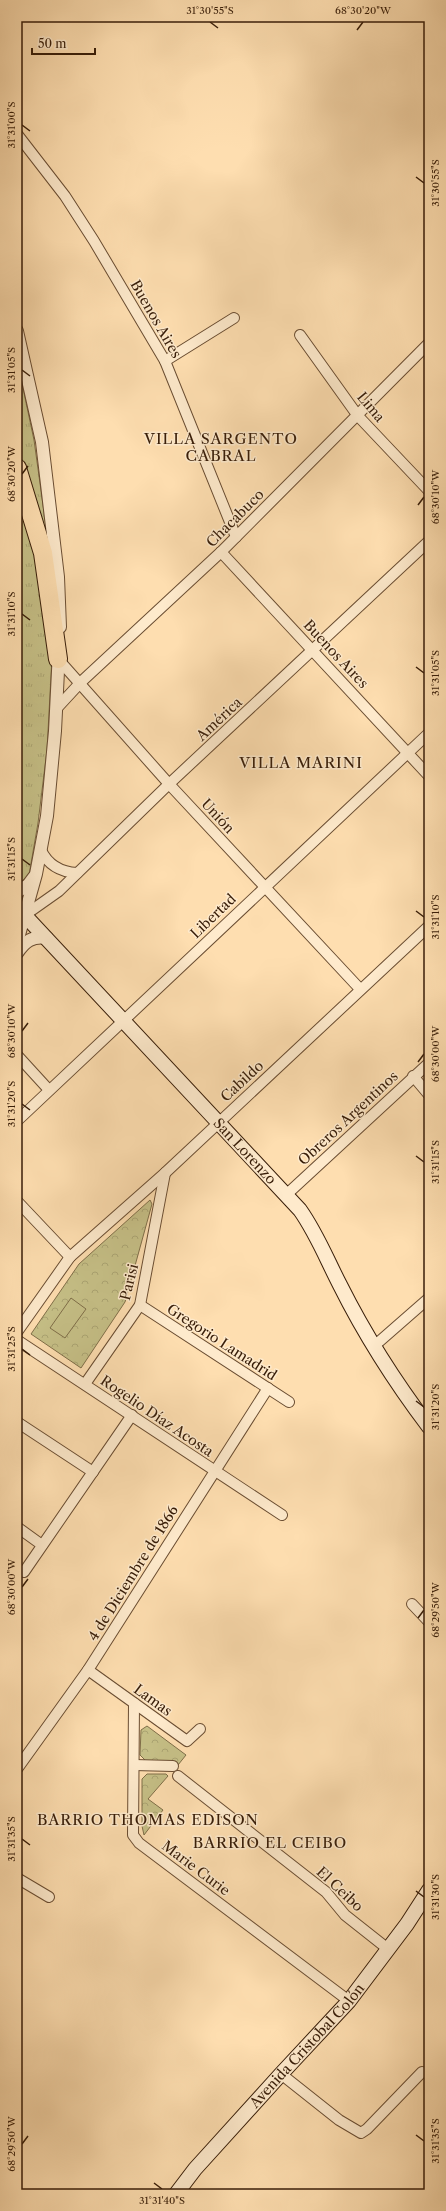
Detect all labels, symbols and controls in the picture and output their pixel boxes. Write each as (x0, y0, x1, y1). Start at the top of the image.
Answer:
text: 31°30'55"S (186, 4, 234, 17)
text: 68°30'20"W (335, 4, 392, 17)
scale bar (32, 30, 95, 56)
text: 50 m (38, 36, 67, 51)
text: 31°31'00"S (5, 101, 18, 149)
text: 31°30'55"S (429, 159, 442, 207)
street label: Buenos Aires (126, 277, 186, 361)
text: 31°31'05"S (5, 347, 18, 393)
street label: Lima (353, 388, 389, 426)
district label: VILLA SARGENTO CABRAL (143, 429, 298, 465)
text: 68°30'20"W (5, 445, 18, 502)
text: 68°30'10"W (429, 469, 442, 524)
street label: Chacabuco (202, 485, 268, 551)
text: 31°31'10"S (5, 592, 18, 636)
street label: Buenos Aires (300, 616, 372, 692)
text: 31°31'05"S (429, 650, 442, 696)
street label: América (192, 693, 246, 745)
district label: VILLA MARINI (238, 753, 363, 772)
street label: Unión (197, 795, 239, 837)
text: 31°31'15"S (5, 837, 18, 881)
street label: Libertad (186, 890, 240, 942)
text: 31°31'10"S (429, 895, 442, 939)
text: 68°30'10"W (5, 1003, 18, 1058)
text: 68°30'00"W (429, 1025, 442, 1082)
street label: Cabildo (217, 1057, 267, 1105)
street label: Obreros Argentinos (294, 1067, 402, 1169)
text: 31°31'20"S (5, 1081, 18, 1127)
street label: San Lorenzo (210, 1114, 280, 1188)
text: 31°31'15"S (429, 1140, 442, 1184)
street label: Parisi (116, 1262, 142, 1302)
street label: Gregorio Lamadrid (164, 1300, 281, 1384)
text: 31°31'25"S (5, 1326, 18, 1372)
street label: Rogelio Díaz Acosta (97, 1372, 217, 1461)
text: 31°31'20"S (429, 1384, 442, 1430)
street label: 4 de Diciembre de 1866 (84, 1502, 182, 1644)
text: 68°30'00"W (5, 1558, 18, 1615)
text: 68°29'50"W (429, 1581, 442, 1638)
street label: Lamas (130, 1680, 176, 1720)
district label: BARRIO THOMAS EDISON (37, 1810, 259, 1829)
text: 31°31'35"S (5, 1816, 18, 1862)
district label: BARRIO EL CEIBO (193, 1833, 347, 1852)
street label: Marie Curie (158, 1837, 234, 1900)
street label: El Ceibo (313, 1863, 367, 1915)
text: 31°31'30"S (429, 1874, 442, 1920)
street label: Avenida Cristobal Colón (245, 1980, 368, 2112)
text: 68°29'50"W (5, 2115, 18, 2172)
text: 31°31'35"S (429, 2118, 442, 2164)
text: 31°31'40"S (139, 2194, 185, 2207)

